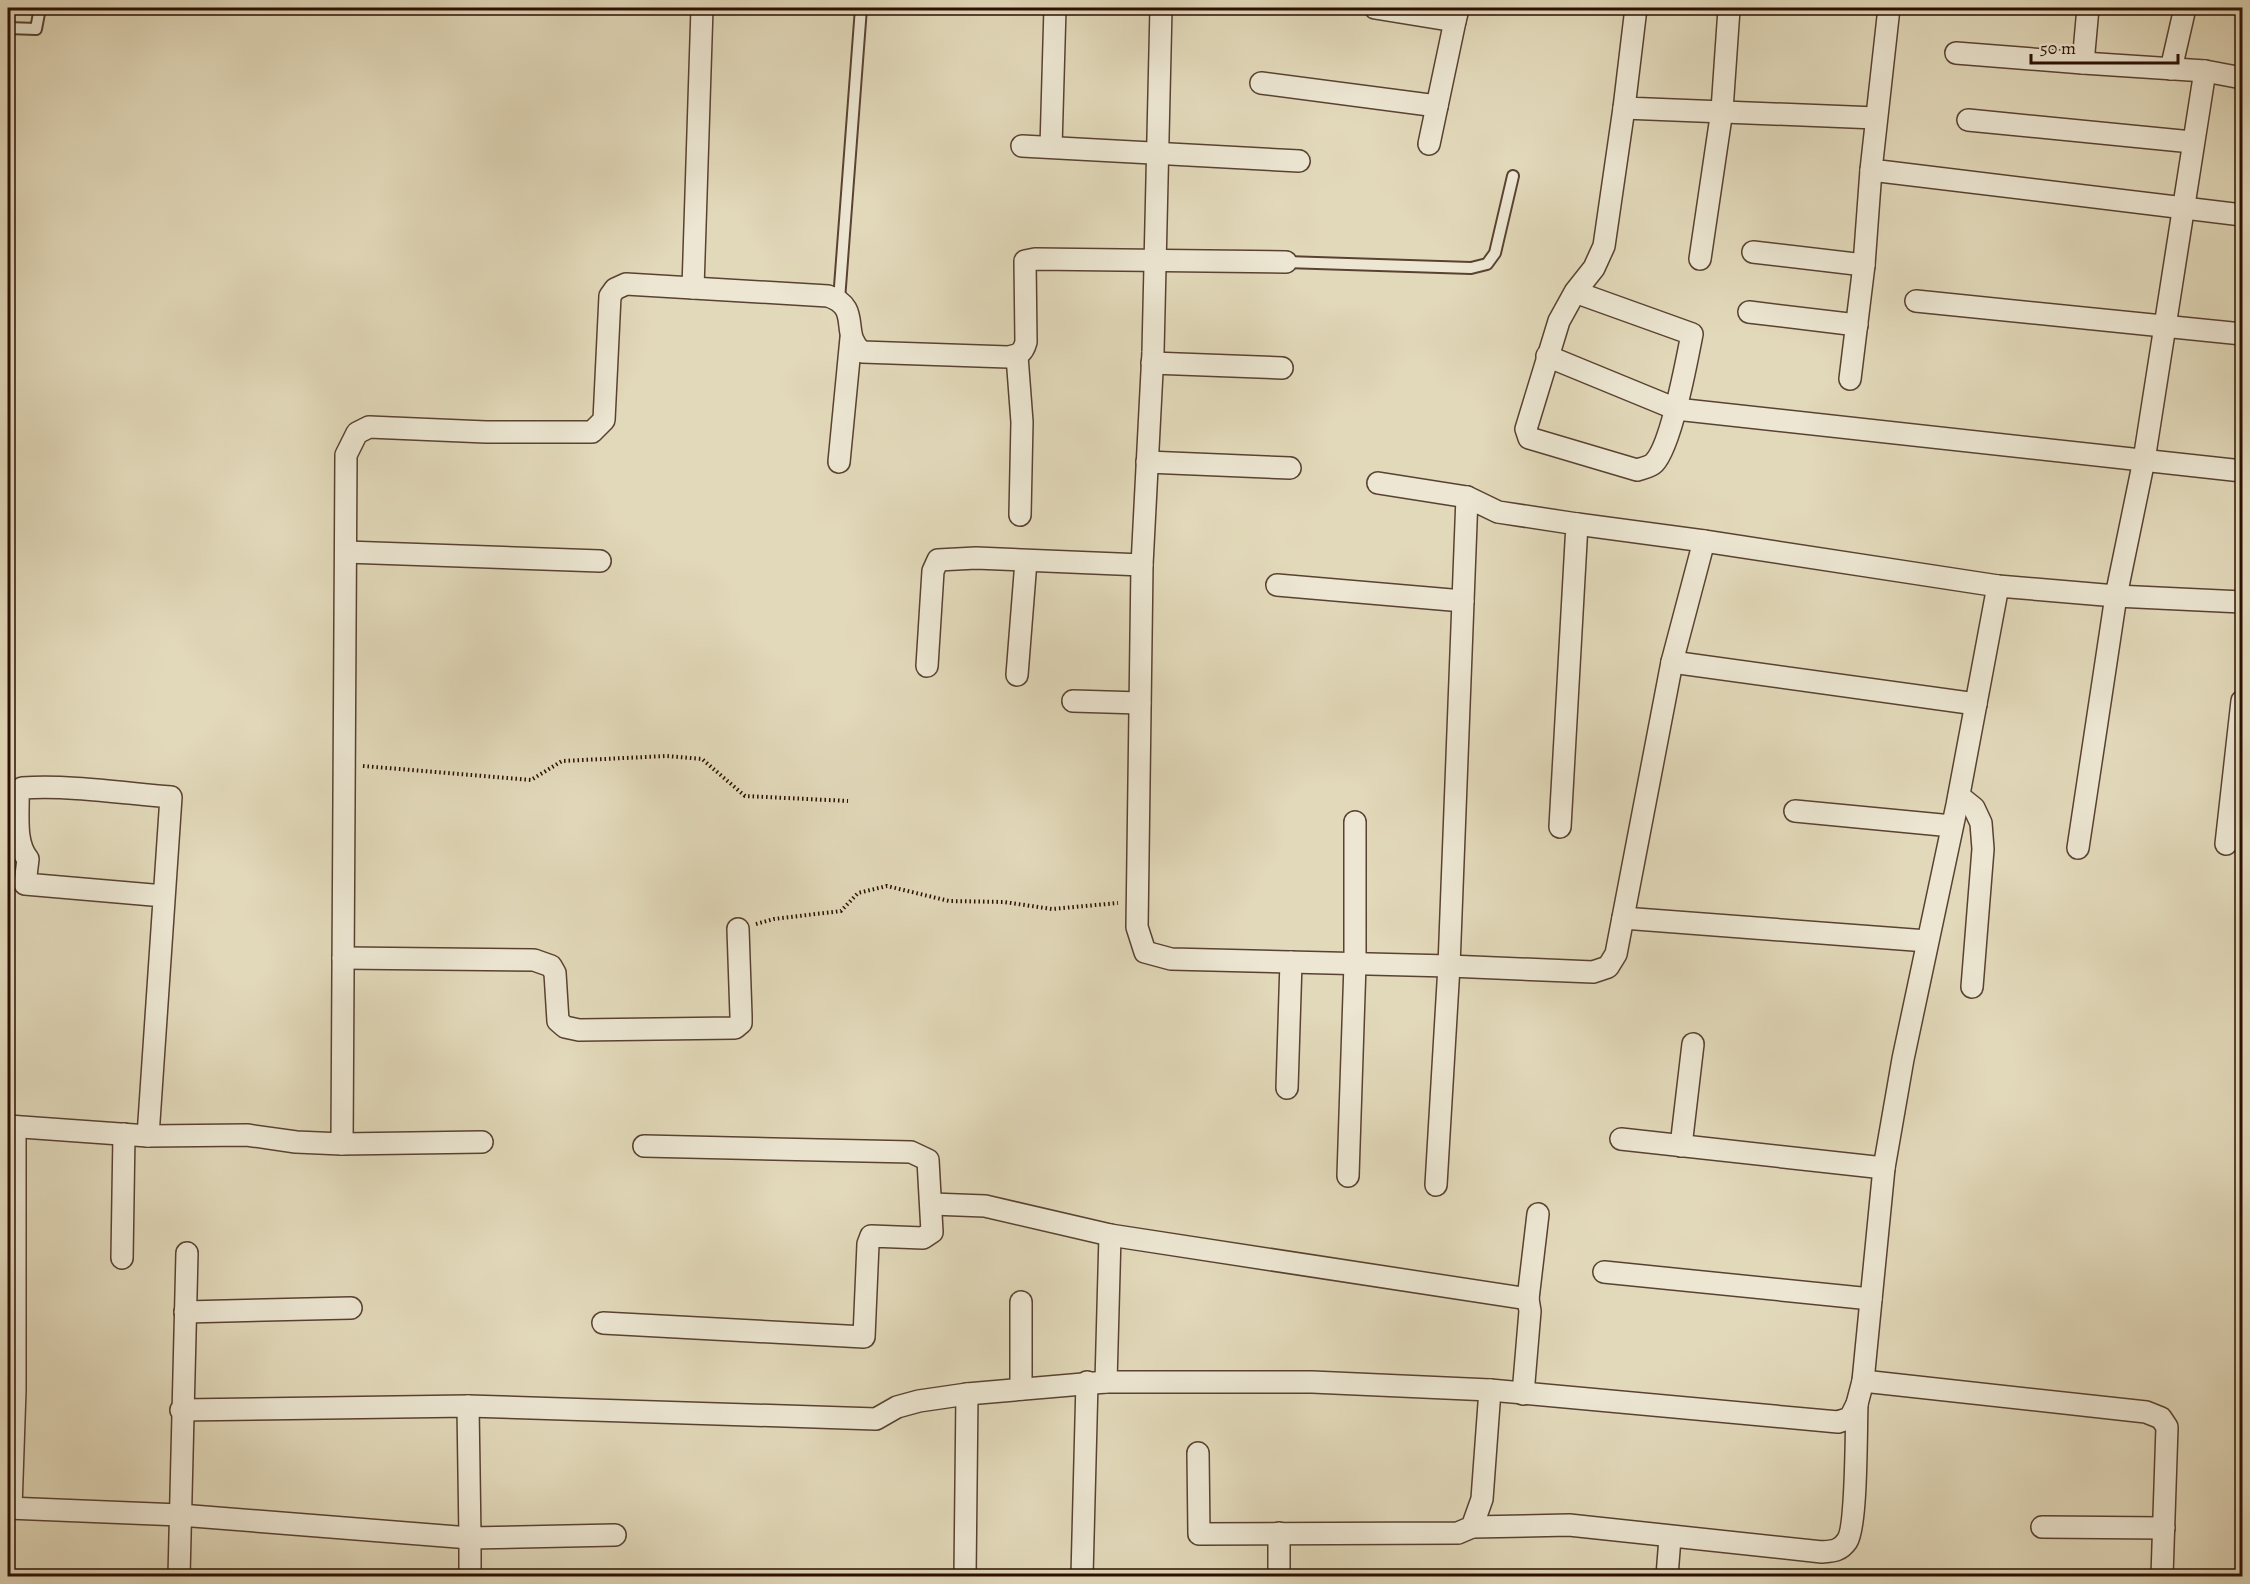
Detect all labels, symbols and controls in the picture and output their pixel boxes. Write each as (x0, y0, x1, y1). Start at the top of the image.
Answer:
scale bar (2031, 27, 2178, 65)
text: 50 m (2040, 36, 2076, 60)

